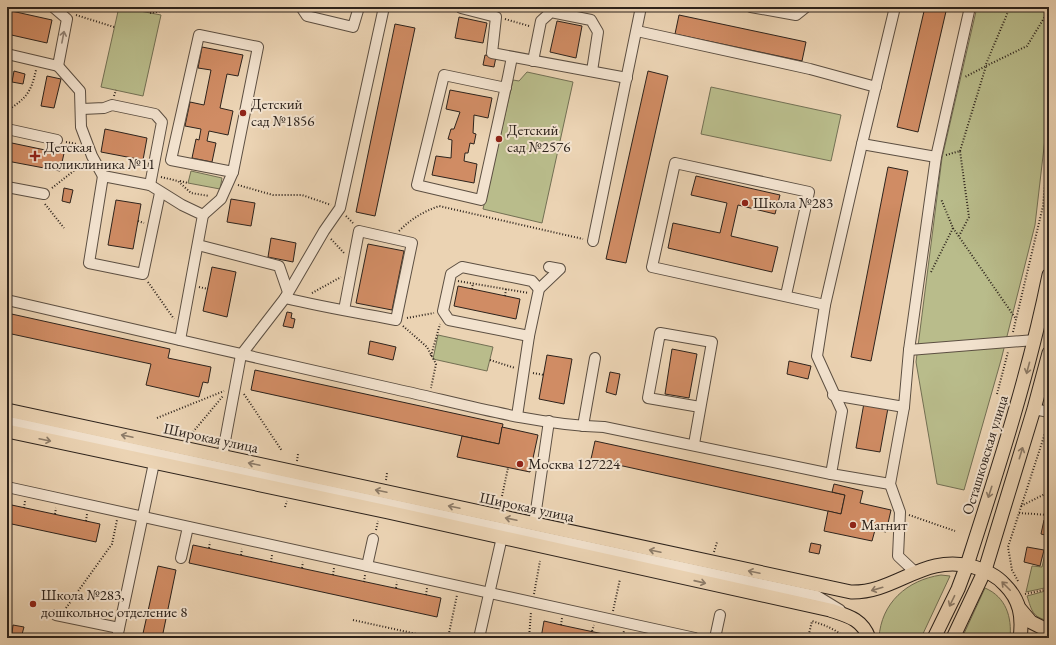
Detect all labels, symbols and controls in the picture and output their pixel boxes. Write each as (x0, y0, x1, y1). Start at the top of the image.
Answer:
one-way arrow (60, 31, 68, 44)
place label: Детский сад №1856 (251, 94, 315, 130)
marker: Детский сад №1856 (238, 108, 248, 118)
place label: Детский сад №2576 (507, 120, 571, 156)
marker: Детский сад №2576 (494, 134, 504, 144)
place label: Детская поликлиника №11 (44, 137, 155, 173)
marker: Детская поликлиника №11 (29, 150, 41, 162)
place label: Школа №283 (753, 193, 833, 212)
marker: Школа №283 (740, 198, 750, 208)
one-way arrow (1024, 361, 1031, 374)
street label: Осташковская улица (957, 393, 1012, 517)
street label: Широкая улица (162, 418, 260, 457)
one-way arrow (121, 432, 134, 440)
one-way arrow (38, 436, 51, 444)
one-way arrow (1018, 446, 1025, 459)
place label: Москва 127224 (528, 454, 621, 473)
one-way arrow (248, 459, 261, 467)
marker: Москва 127224 (515, 459, 525, 469)
one-way arrow (375, 486, 388, 494)
one-way arrow (986, 486, 994, 498)
street label: Широкая улица (478, 487, 576, 526)
one-way arrow (448, 502, 461, 510)
one-way arrow (505, 515, 518, 523)
place label: Магнит (861, 515, 907, 534)
marker: Магнит (848, 520, 858, 530)
one-way arrow (649, 547, 662, 555)
one-way arrow (748, 568, 761, 576)
one-way arrow (694, 578, 707, 586)
one-way arrow (1001, 581, 1011, 591)
place label: Школа №283, дошкольное отделение 8 (41, 585, 187, 621)
one-way arrow (870, 586, 883, 593)
one-way arrow (948, 595, 955, 607)
marker: Школа №283, дошкольное отделение 8 (28, 599, 38, 609)

